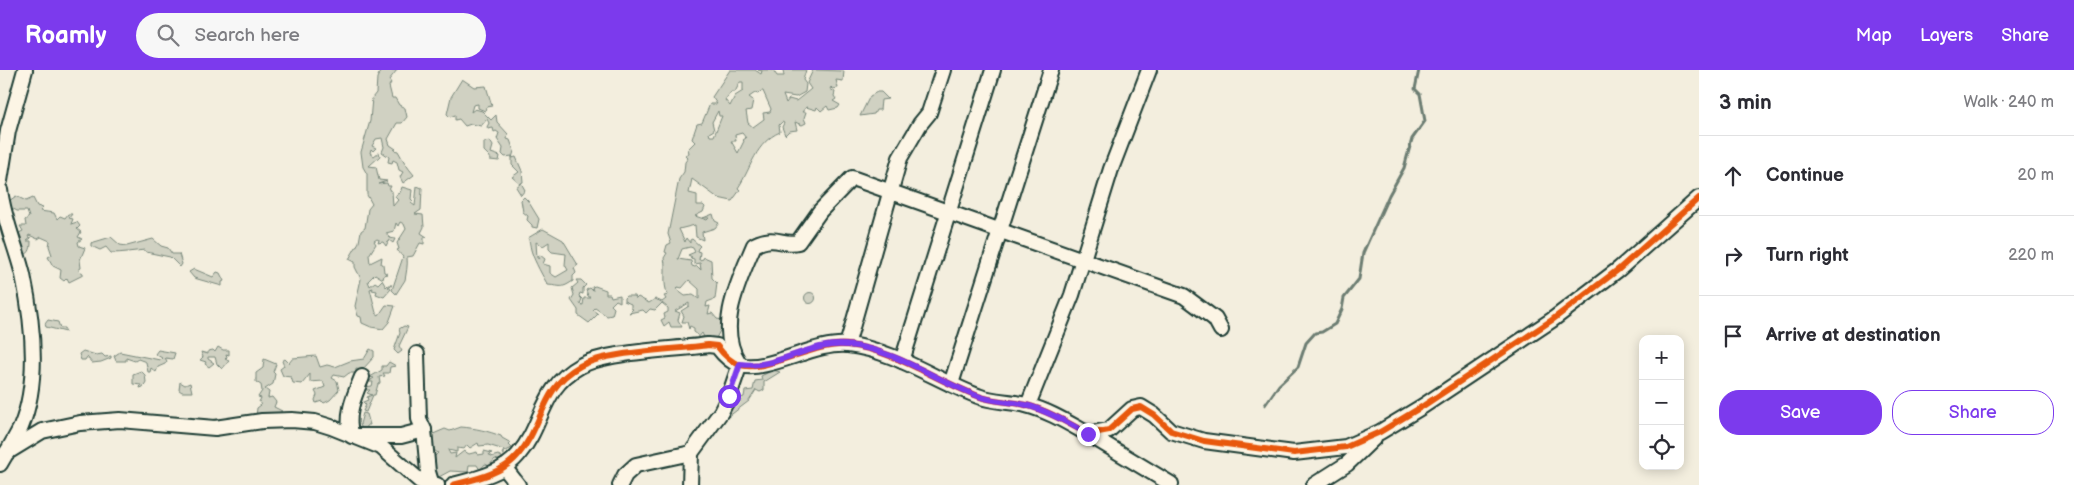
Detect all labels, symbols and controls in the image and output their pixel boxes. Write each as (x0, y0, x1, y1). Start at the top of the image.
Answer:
search box (136, 13, 486, 58)
text: Roamly (25, 21, 106, 50)
icon: search (154, 21, 182, 49)
text: Search here (194, 24, 300, 47)
text: Map (1856, 25, 1892, 46)
text: Layers (1920, 25, 1973, 46)
text: Share (2001, 25, 2049, 46)
text: 3 min (1719, 90, 1772, 115)
text: Walk · 240 m (1964, 93, 2054, 112)
icon: ahead (1719, 162, 1747, 190)
text: Continue (1766, 164, 1844, 187)
text: 20 m (2018, 166, 2054, 185)
icon: right (1719, 242, 1747, 270)
text: Turn right (1766, 244, 1849, 267)
text: 220 m (2008, 246, 2054, 265)
icon: arrive (1719, 322, 1747, 350)
text: Arrive at destination (1766, 324, 1941, 347)
map controls (1639, 335, 1684, 470)
button: + (1639, 335, 1684, 380)
button: − (1639, 380, 1684, 425)
route start (718, 385, 741, 408)
button: Save (1719, 390, 1882, 435)
button: Share (1892, 390, 2054, 435)
route end (1077, 423, 1100, 446)
button: locate (1639, 425, 1684, 470)

